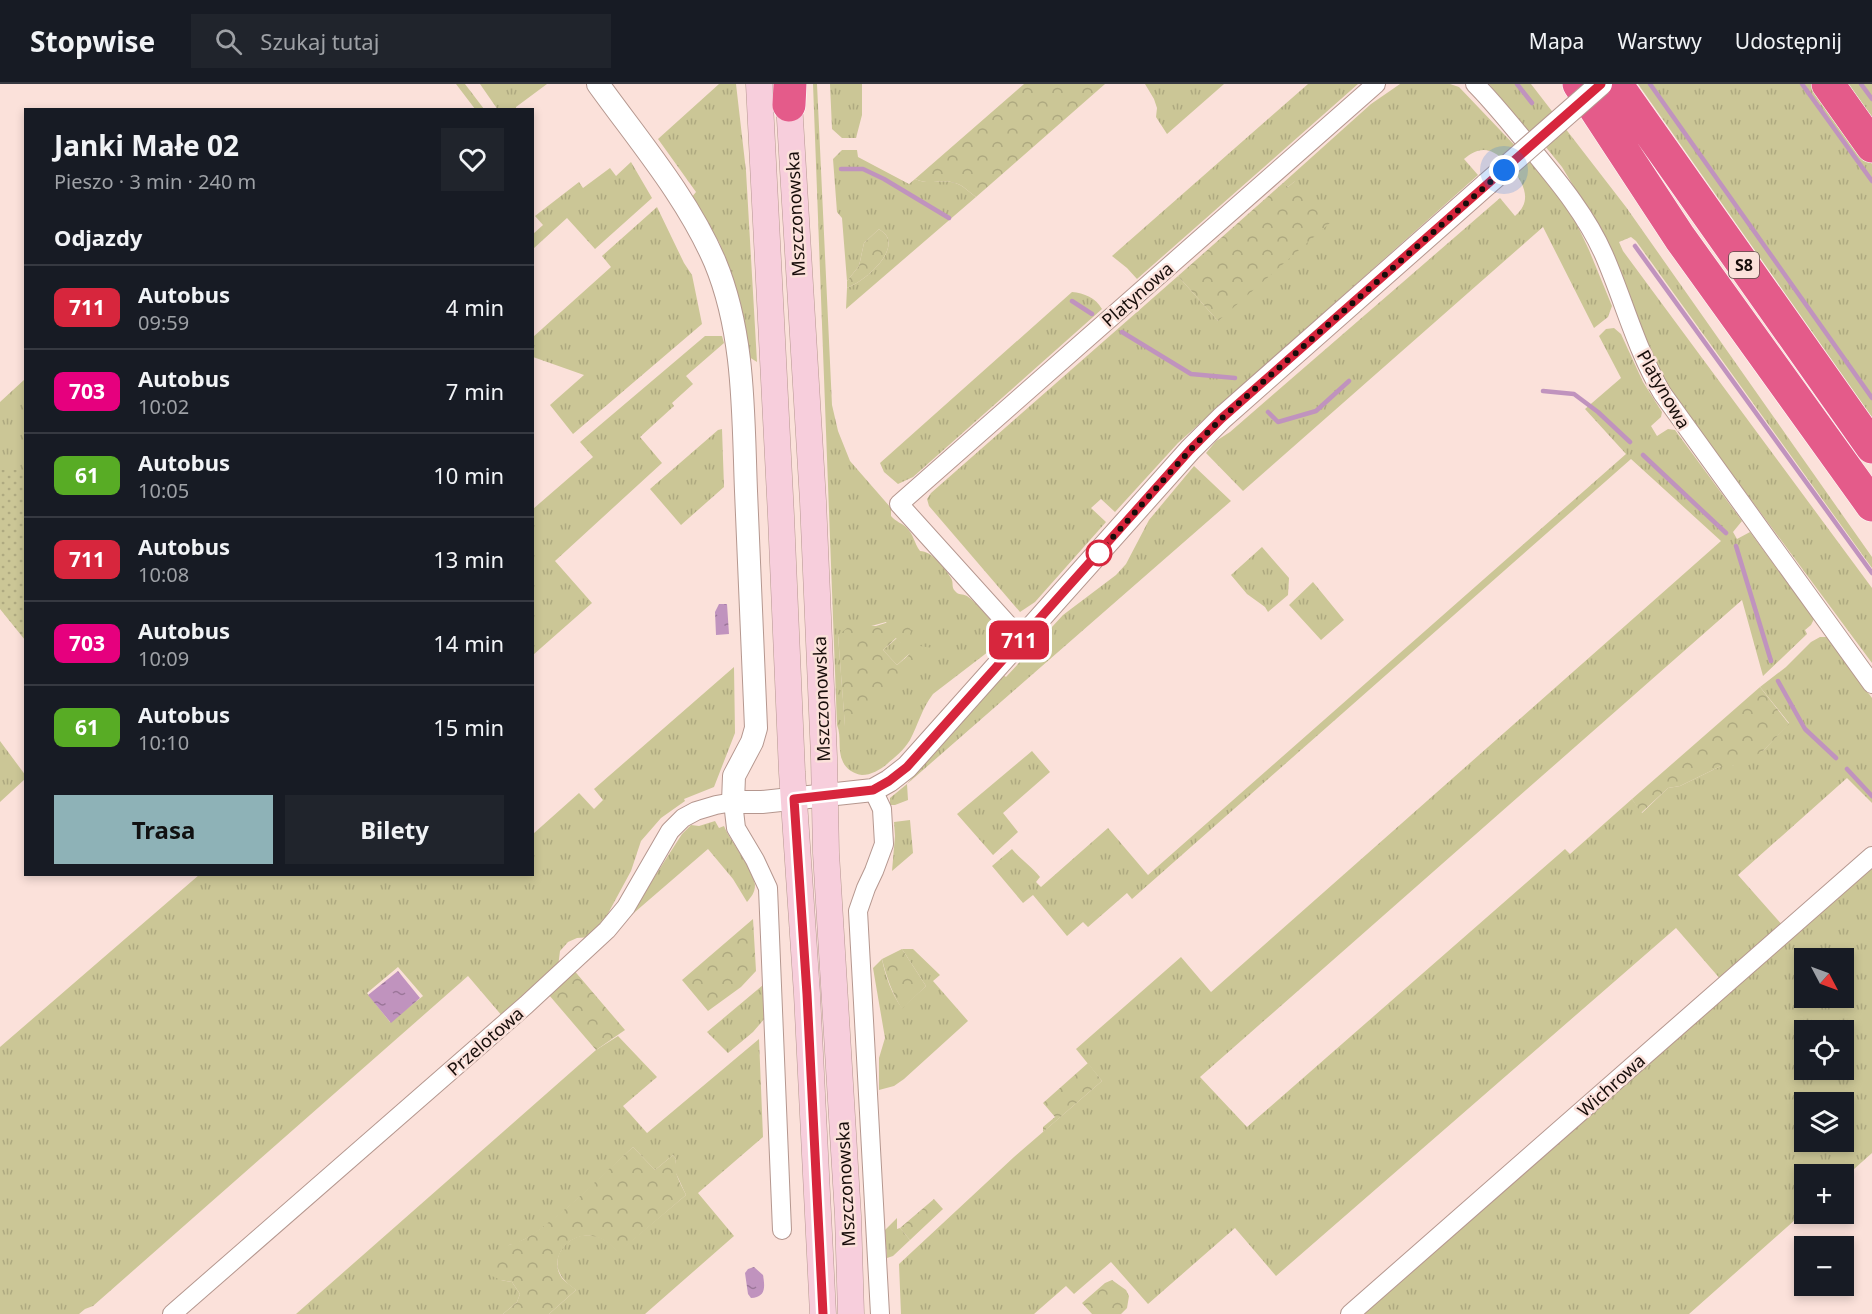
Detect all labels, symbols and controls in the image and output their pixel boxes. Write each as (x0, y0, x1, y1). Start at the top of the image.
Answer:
search box (191, 14, 611, 68)
text: Stopwise (30, 22, 155, 60)
icon: search (212, 25, 245, 58)
text: Szukaj tutaj (260, 26, 379, 56)
text: Mapa (1529, 27, 1584, 55)
text: Warstwy (1617, 27, 1702, 55)
text: Udostępnij (1735, 27, 1842, 55)
text: Janki Małe 02 (54, 126, 239, 164)
button: heart (441, 128, 504, 191)
street label: Mszczonowska (780, 151, 810, 277)
your location (1489, 155, 1519, 185)
text: Pieszo · 3 min · 240 m (54, 168, 256, 195)
text: Odjazdy (54, 222, 142, 252)
road number: S8 (1729, 252, 1759, 278)
street label: Platynowa (1096, 256, 1178, 332)
text: Autobus (138, 279, 230, 309)
text: 4 min (446, 292, 504, 322)
text: 711 (69, 293, 105, 321)
text: 09:59 (138, 309, 189, 336)
street label: Platynowa (1632, 345, 1696, 433)
text: Autobus (138, 363, 230, 393)
text: 7 min (446, 376, 504, 406)
text: 703 (69, 377, 105, 405)
text: 10:02 (138, 393, 189, 420)
text: Autobus (138, 447, 230, 477)
text: 10 min (433, 460, 504, 490)
text: 61 (75, 461, 99, 489)
text: 10:05 (138, 477, 189, 504)
text: Autobus (138, 531, 230, 561)
unlabelled marker (1086, 540, 1112, 566)
text: 13 min (433, 544, 504, 574)
text: 711 (69, 545, 105, 573)
text: 10:08 (138, 561, 189, 588)
text: Autobus (138, 615, 230, 645)
line badge: 711 (984, 620, 1054, 660)
text: 711 (1001, 626, 1037, 654)
text: 14 min (433, 628, 504, 658)
text: 703 (69, 629, 105, 657)
street label: Mszczonowska (807, 636, 835, 762)
text: 10:09 (138, 645, 189, 672)
text: Autobus (138, 699, 230, 729)
text: 15 min (433, 712, 504, 742)
text: 61 (75, 713, 99, 741)
text: 10:10 (138, 729, 189, 756)
button: Trasa (54, 795, 273, 864)
button: Bilety (285, 795, 504, 864)
north arrow (1794, 948, 1854, 1008)
map controls (1794, 948, 1854, 1296)
street label: Przelotowa (442, 1001, 528, 1081)
button: locate (1794, 1020, 1854, 1080)
street label: Wichrowa (1572, 1048, 1650, 1122)
button: layers (1794, 1092, 1854, 1152)
street label: Mszczonowska (830, 1121, 860, 1247)
button: + (1794, 1164, 1854, 1224)
button: − (1794, 1236, 1854, 1296)

